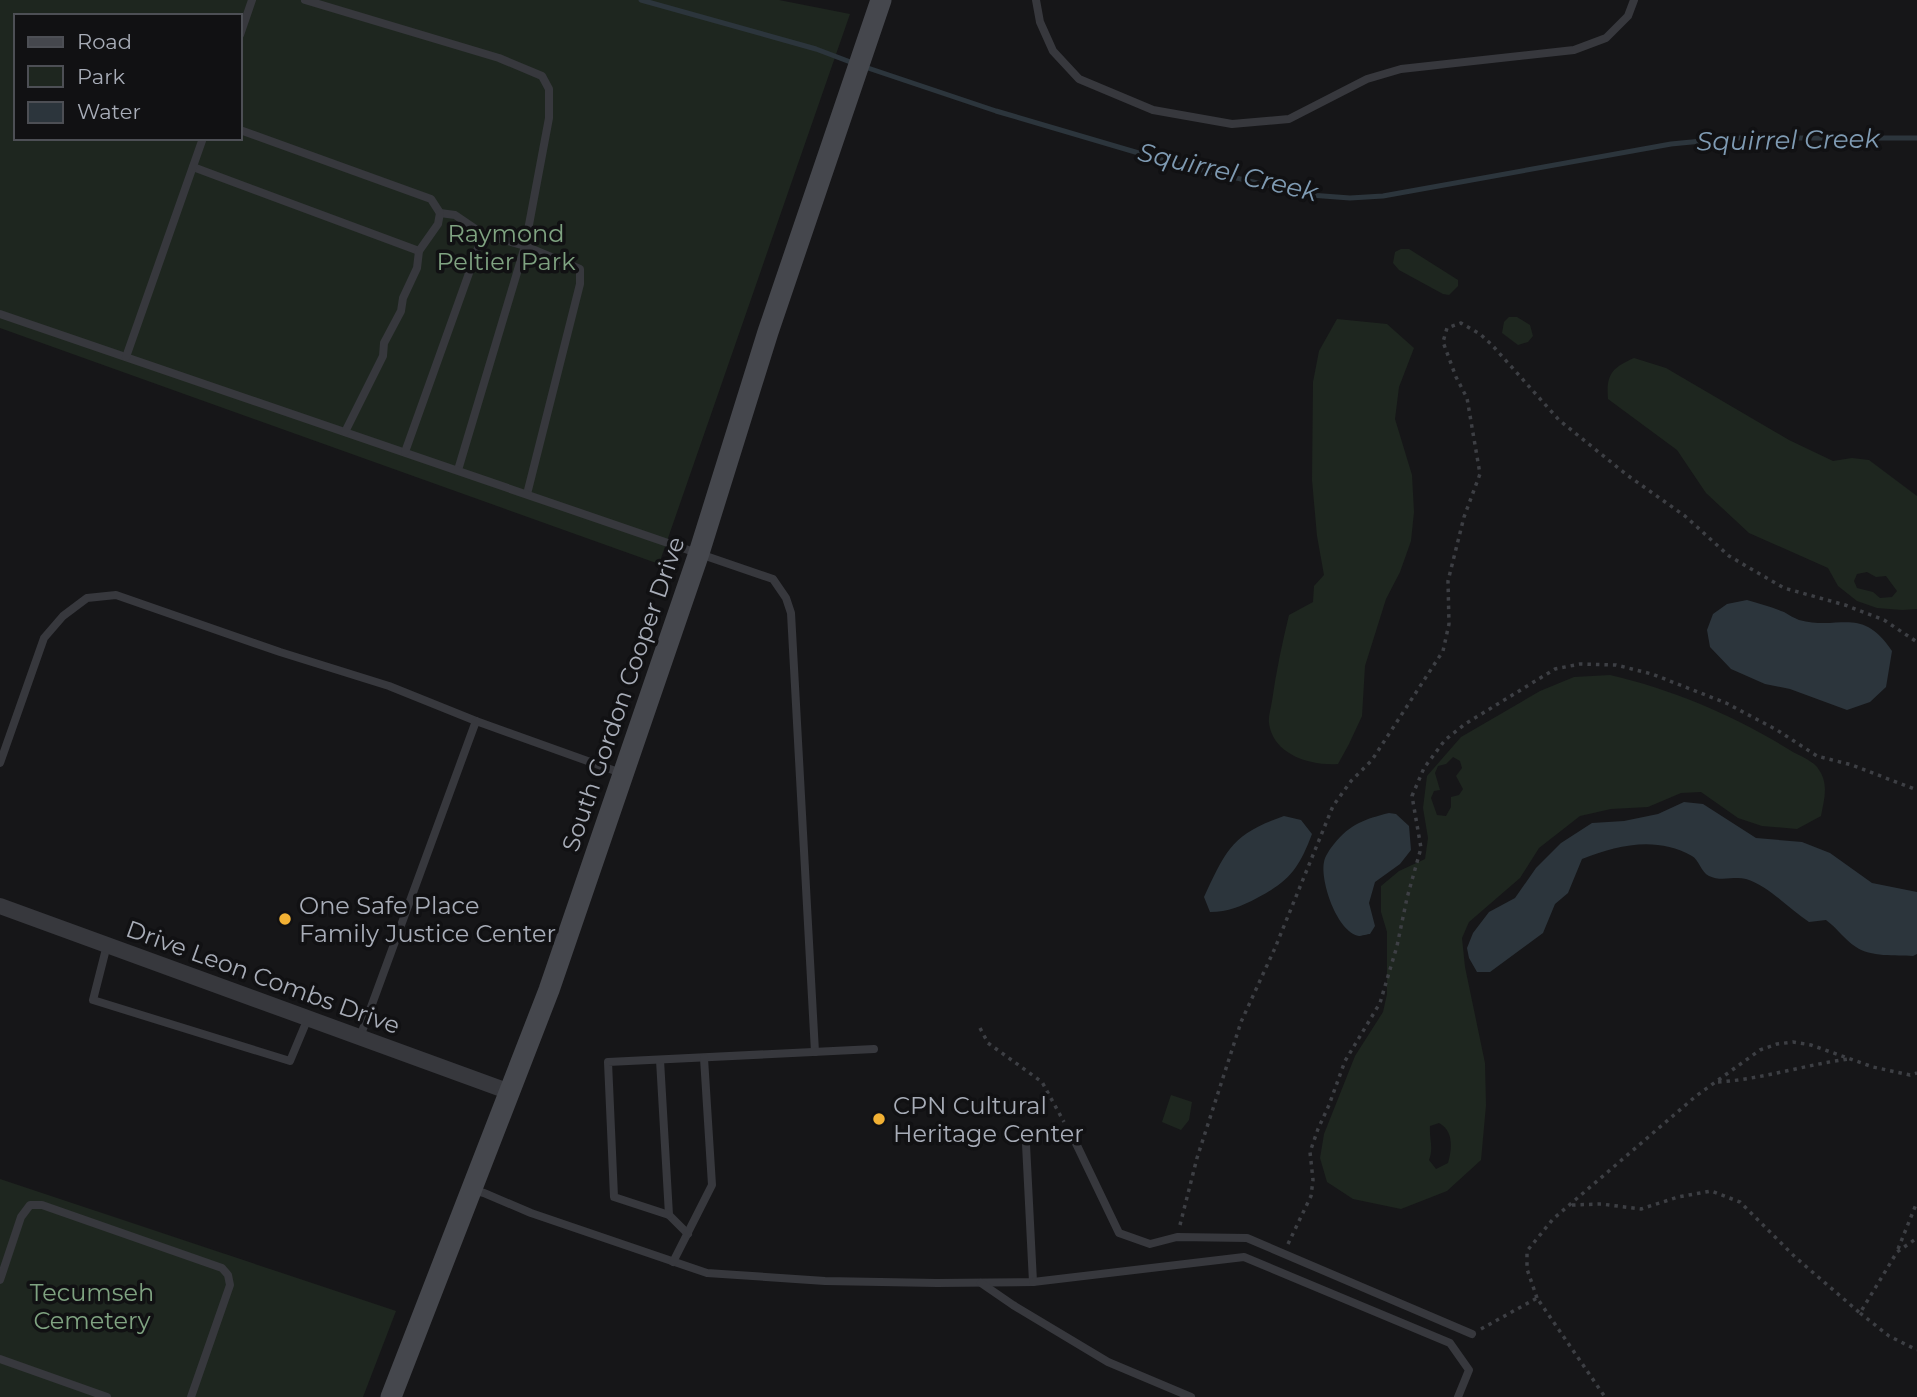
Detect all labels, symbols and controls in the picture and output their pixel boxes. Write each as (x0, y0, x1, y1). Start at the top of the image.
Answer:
legend (14, 14, 242, 140)
text: Road (77, 29, 132, 54)
text: Park (77, 64, 125, 89)
text: Water (77, 99, 141, 124)
water label: Squirrel Creek (1696, 122, 1882, 158)
water label: Squirrel Creek (1135, 136, 1323, 209)
park label: Raymond Peltier Park (436, 219, 576, 276)
street label: South Gordon Cooper Drive (555, 533, 691, 855)
place label: One Safe Place Family Justice Center (299, 891, 556, 948)
marker: One Safe Place Family Justice Center (277, 911, 293, 927)
street label: Drive Leon Combs Drive (122, 914, 404, 1040)
place label: CPN Cultural Heritage Center (893, 1091, 1084, 1148)
marker: CPN Cultural Heritage Center (871, 1111, 887, 1127)
park label: Tecumseh Cemetery (30, 1278, 154, 1335)

